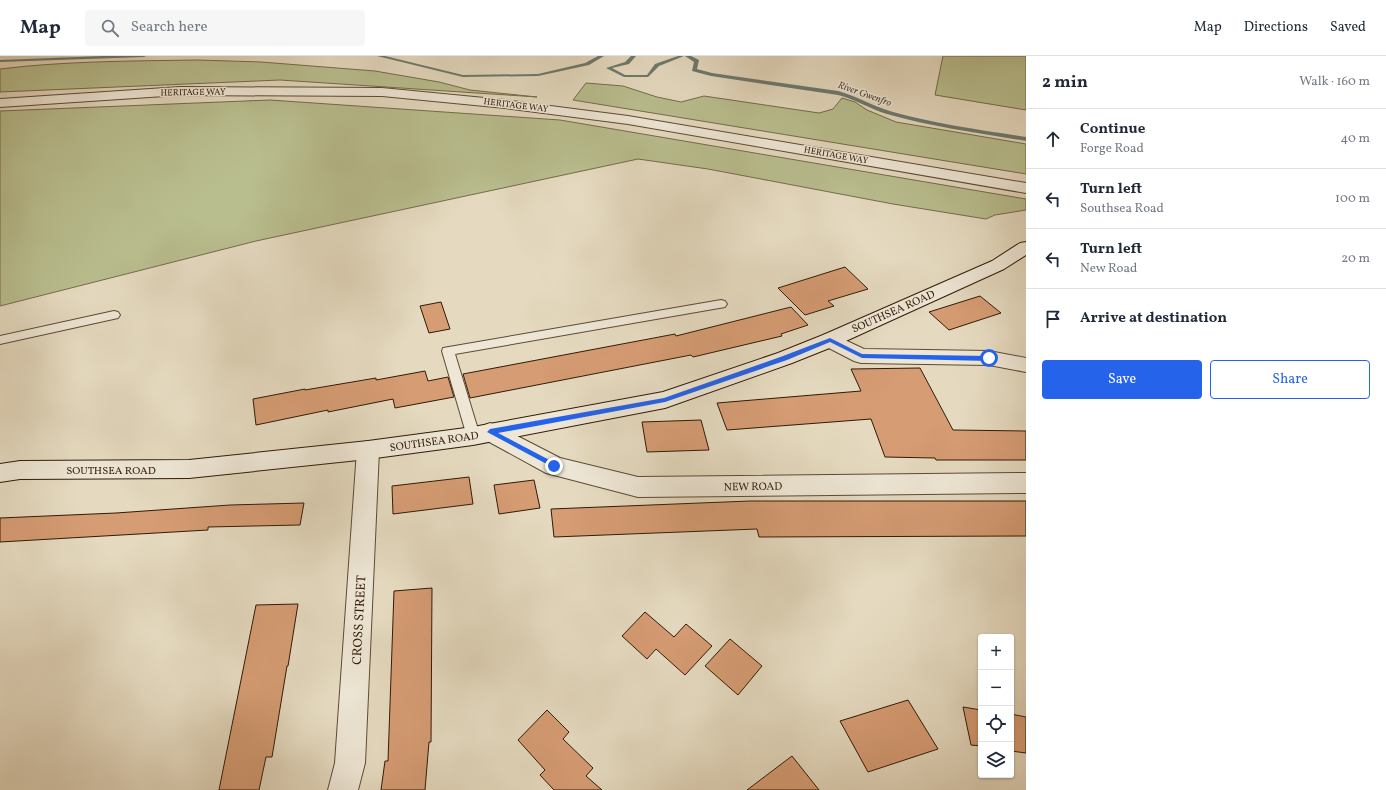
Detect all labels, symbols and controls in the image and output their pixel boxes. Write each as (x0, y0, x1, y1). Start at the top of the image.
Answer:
search box (85, 10, 365, 46)
text: Map (20, 15, 61, 41)
icon: search (99, 17, 121, 39)
text: Search here (131, 17, 208, 38)
text: Map (1194, 18, 1222, 37)
text: Directions (1244, 18, 1308, 37)
text: Saved (1330, 18, 1366, 37)
text: 2 min (1042, 71, 1088, 94)
text: Walk · 160 m (1299, 73, 1370, 91)
water label: River Gwenfro (836, 78, 894, 110)
street label: HERITAGE WAY (160, 85, 226, 100)
street label: HERITAGE WAY (483, 95, 549, 116)
text: Continue (1080, 119, 1145, 140)
icon: ahead (1042, 128, 1064, 150)
text: 40 m (1341, 130, 1370, 148)
text: Forge Road (1080, 140, 1144, 158)
street label: HERITAGE WAY (803, 143, 869, 168)
text: Turn left (1080, 179, 1142, 200)
icon: left (1042, 188, 1064, 210)
text: 100 m (1335, 190, 1370, 208)
text: Southsea Road (1080, 200, 1164, 218)
text: Turn left (1080, 239, 1142, 260)
icon: left (1042, 248, 1064, 270)
text: 20 m (1341, 250, 1370, 268)
text: New Road (1080, 260, 1137, 278)
street label: SOUTHSEA ROAD (850, 287, 938, 337)
icon: arrive (1042, 308, 1064, 330)
text: Arrive at destination (1080, 308, 1227, 329)
route start (980, 349, 998, 367)
button: Save (1042, 360, 1202, 399)
button: Share (1210, 360, 1370, 399)
street label: SOUTHSEA ROAD (389, 429, 480, 456)
route end (545, 457, 563, 475)
street label: SOUTHSEA ROAD (66, 464, 156, 479)
street label: NEW ROAD (724, 479, 782, 496)
street label: CROSS STREET (349, 574, 371, 665)
map controls (978, 634, 1014, 778)
button: + (978, 634, 1014, 670)
button: − (978, 670, 1014, 706)
button: locate (978, 706, 1014, 742)
button: layers (978, 742, 1014, 778)

